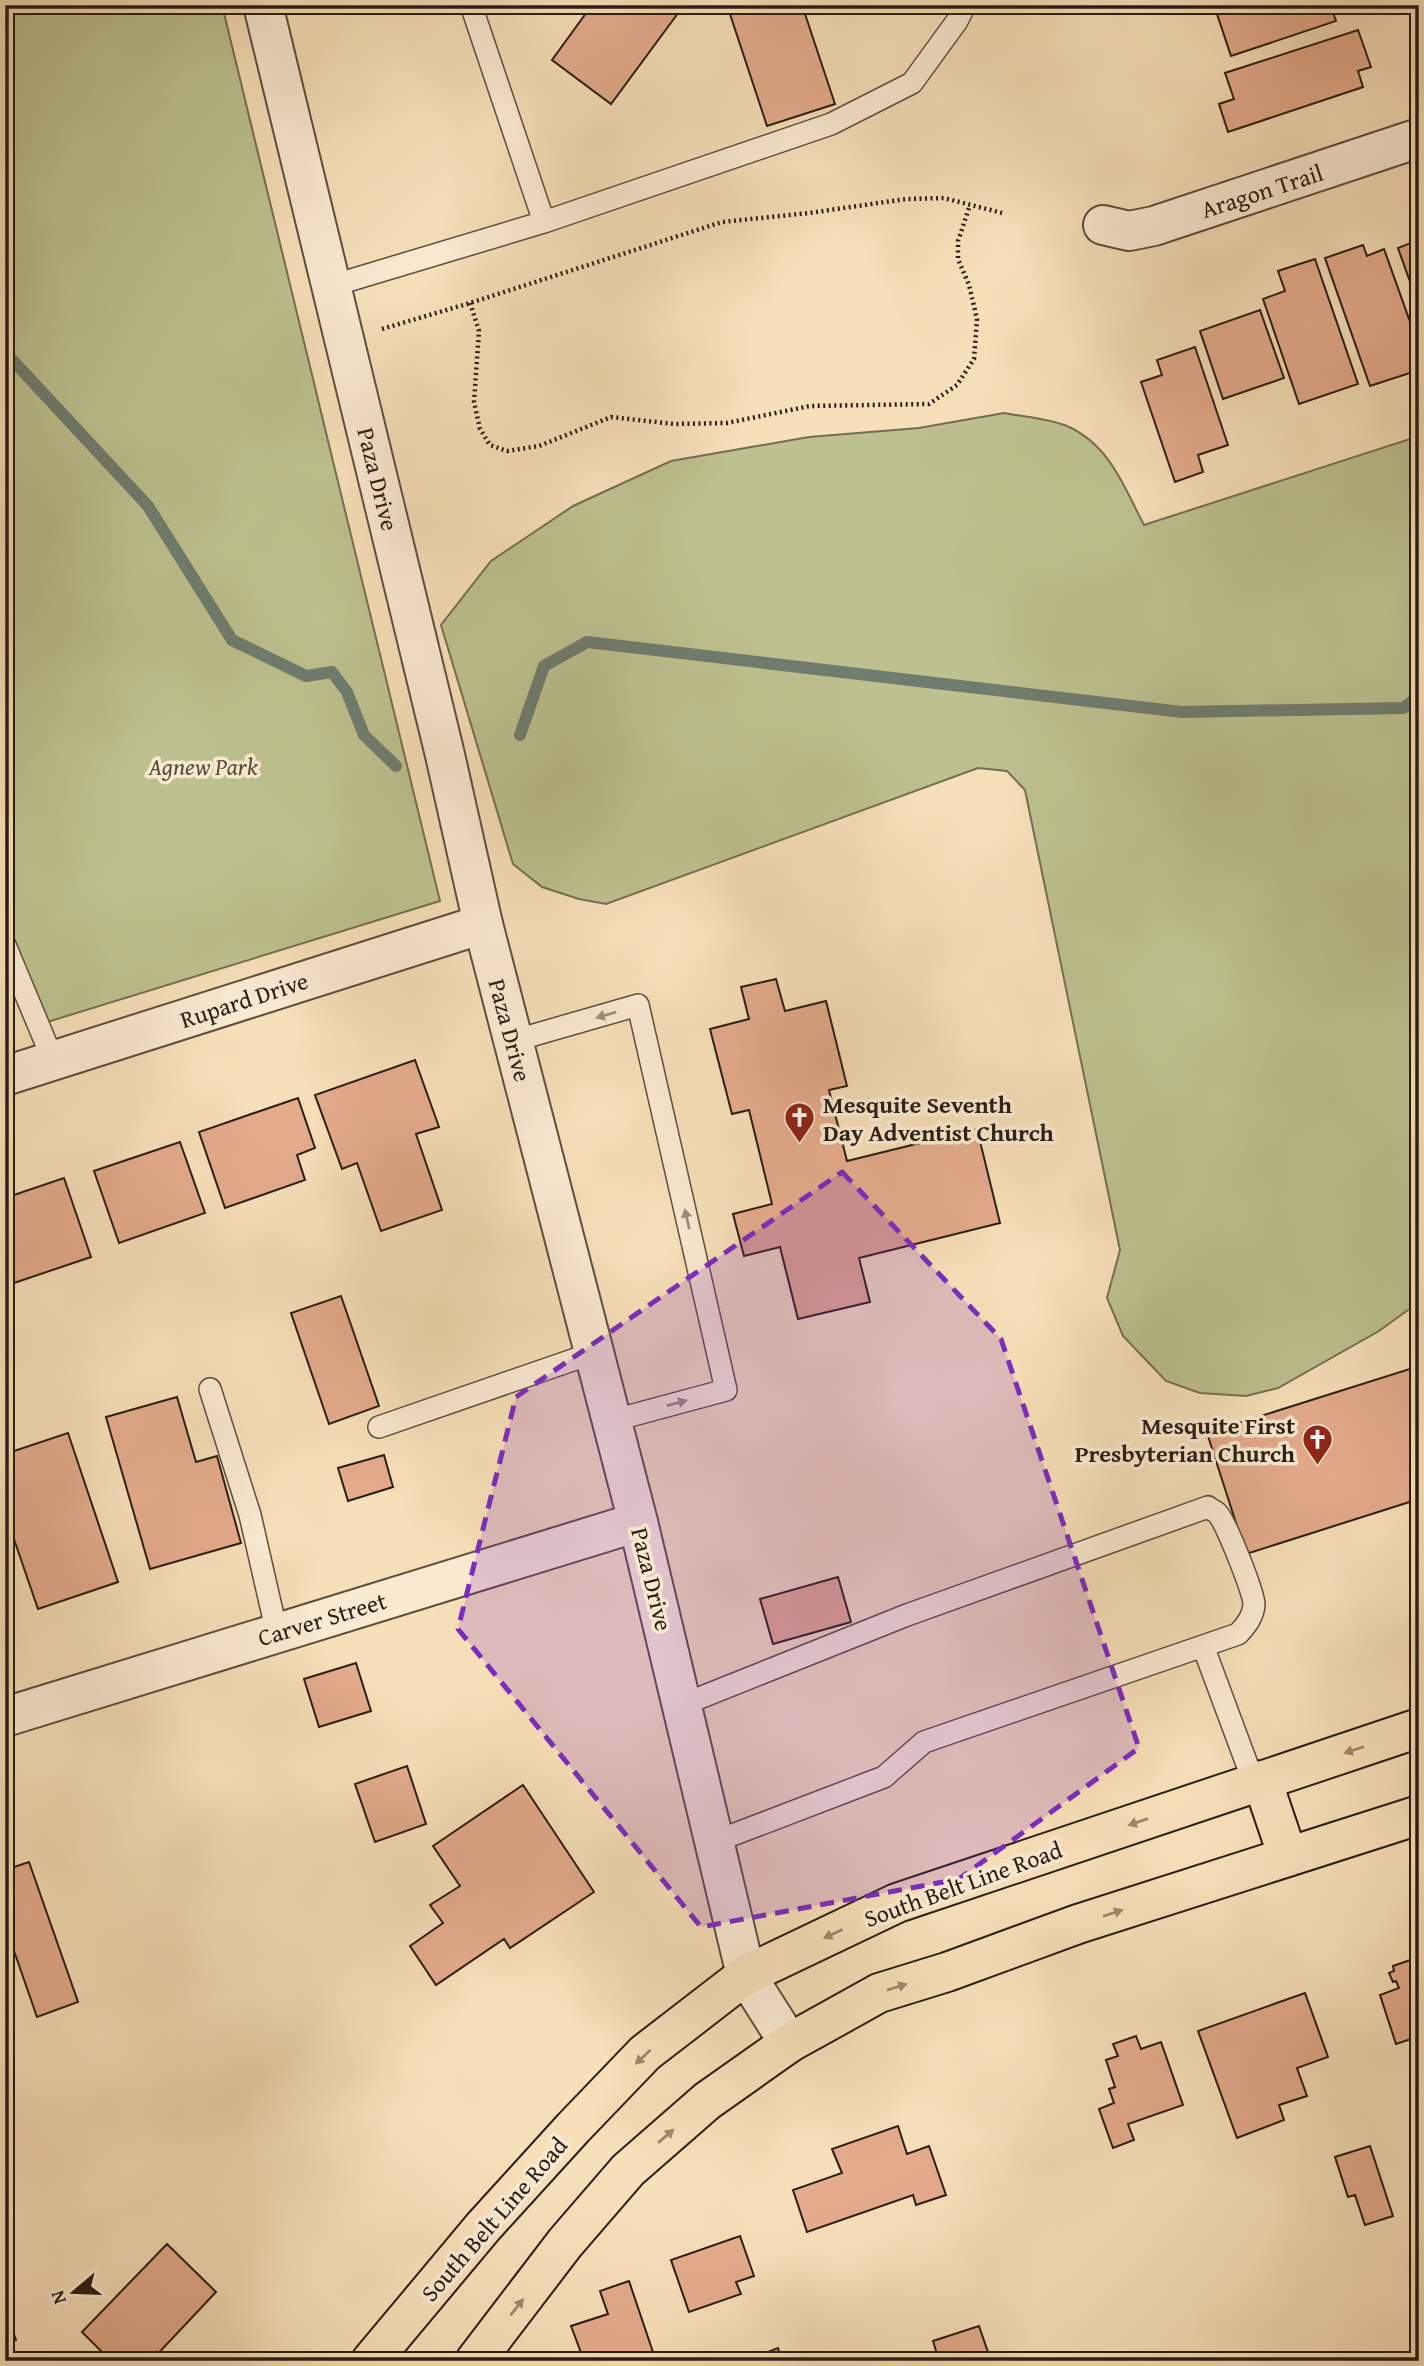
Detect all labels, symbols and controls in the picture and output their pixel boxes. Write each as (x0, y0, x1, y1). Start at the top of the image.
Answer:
street label: Aragon Trail (1196, 155, 1328, 227)
street label: Paza Drive (348, 424, 408, 534)
park label: Agnew Park (147, 749, 258, 784)
street label: Rupard Drive (175, 963, 313, 1037)
street label: Paza Drive (479, 975, 541, 1085)
one-way arrow (595, 1010, 616, 1020)
place label: Mesquite Seventh Day Adventist Church (823, 1087, 1054, 1150)
church icon: Mesquite Seventh Day Adventist Church (783, 1101, 817, 1145)
one-way arrow (681, 1207, 692, 1229)
one-way arrow (666, 1397, 688, 1408)
place label: Mesquite First Presbyterian Church (1075, 1408, 1295, 1471)
church icon: Mesquite First Presbyterian Church (1301, 1422, 1335, 1466)
street label: Paza Drive (622, 1524, 682, 1634)
street label: Carver Street (253, 1583, 391, 1655)
one-way arrow (1343, 1745, 1364, 1756)
one-way arrow (1128, 1817, 1149, 1828)
street label: South Belt Line Road (859, 1832, 1067, 1936)
one-way arrow (1102, 1908, 1123, 1918)
one-way arrow (823, 1928, 843, 1940)
one-way arrow (887, 1981, 908, 1992)
one-way arrow (635, 2048, 652, 2064)
street label: South Belt Line Road (412, 2129, 576, 2309)
one-way arrow (658, 2129, 675, 2144)
north arrow (38, 2258, 108, 2328)
text: N (43, 2287, 73, 2308)
one-way arrow (509, 2298, 524, 2316)

